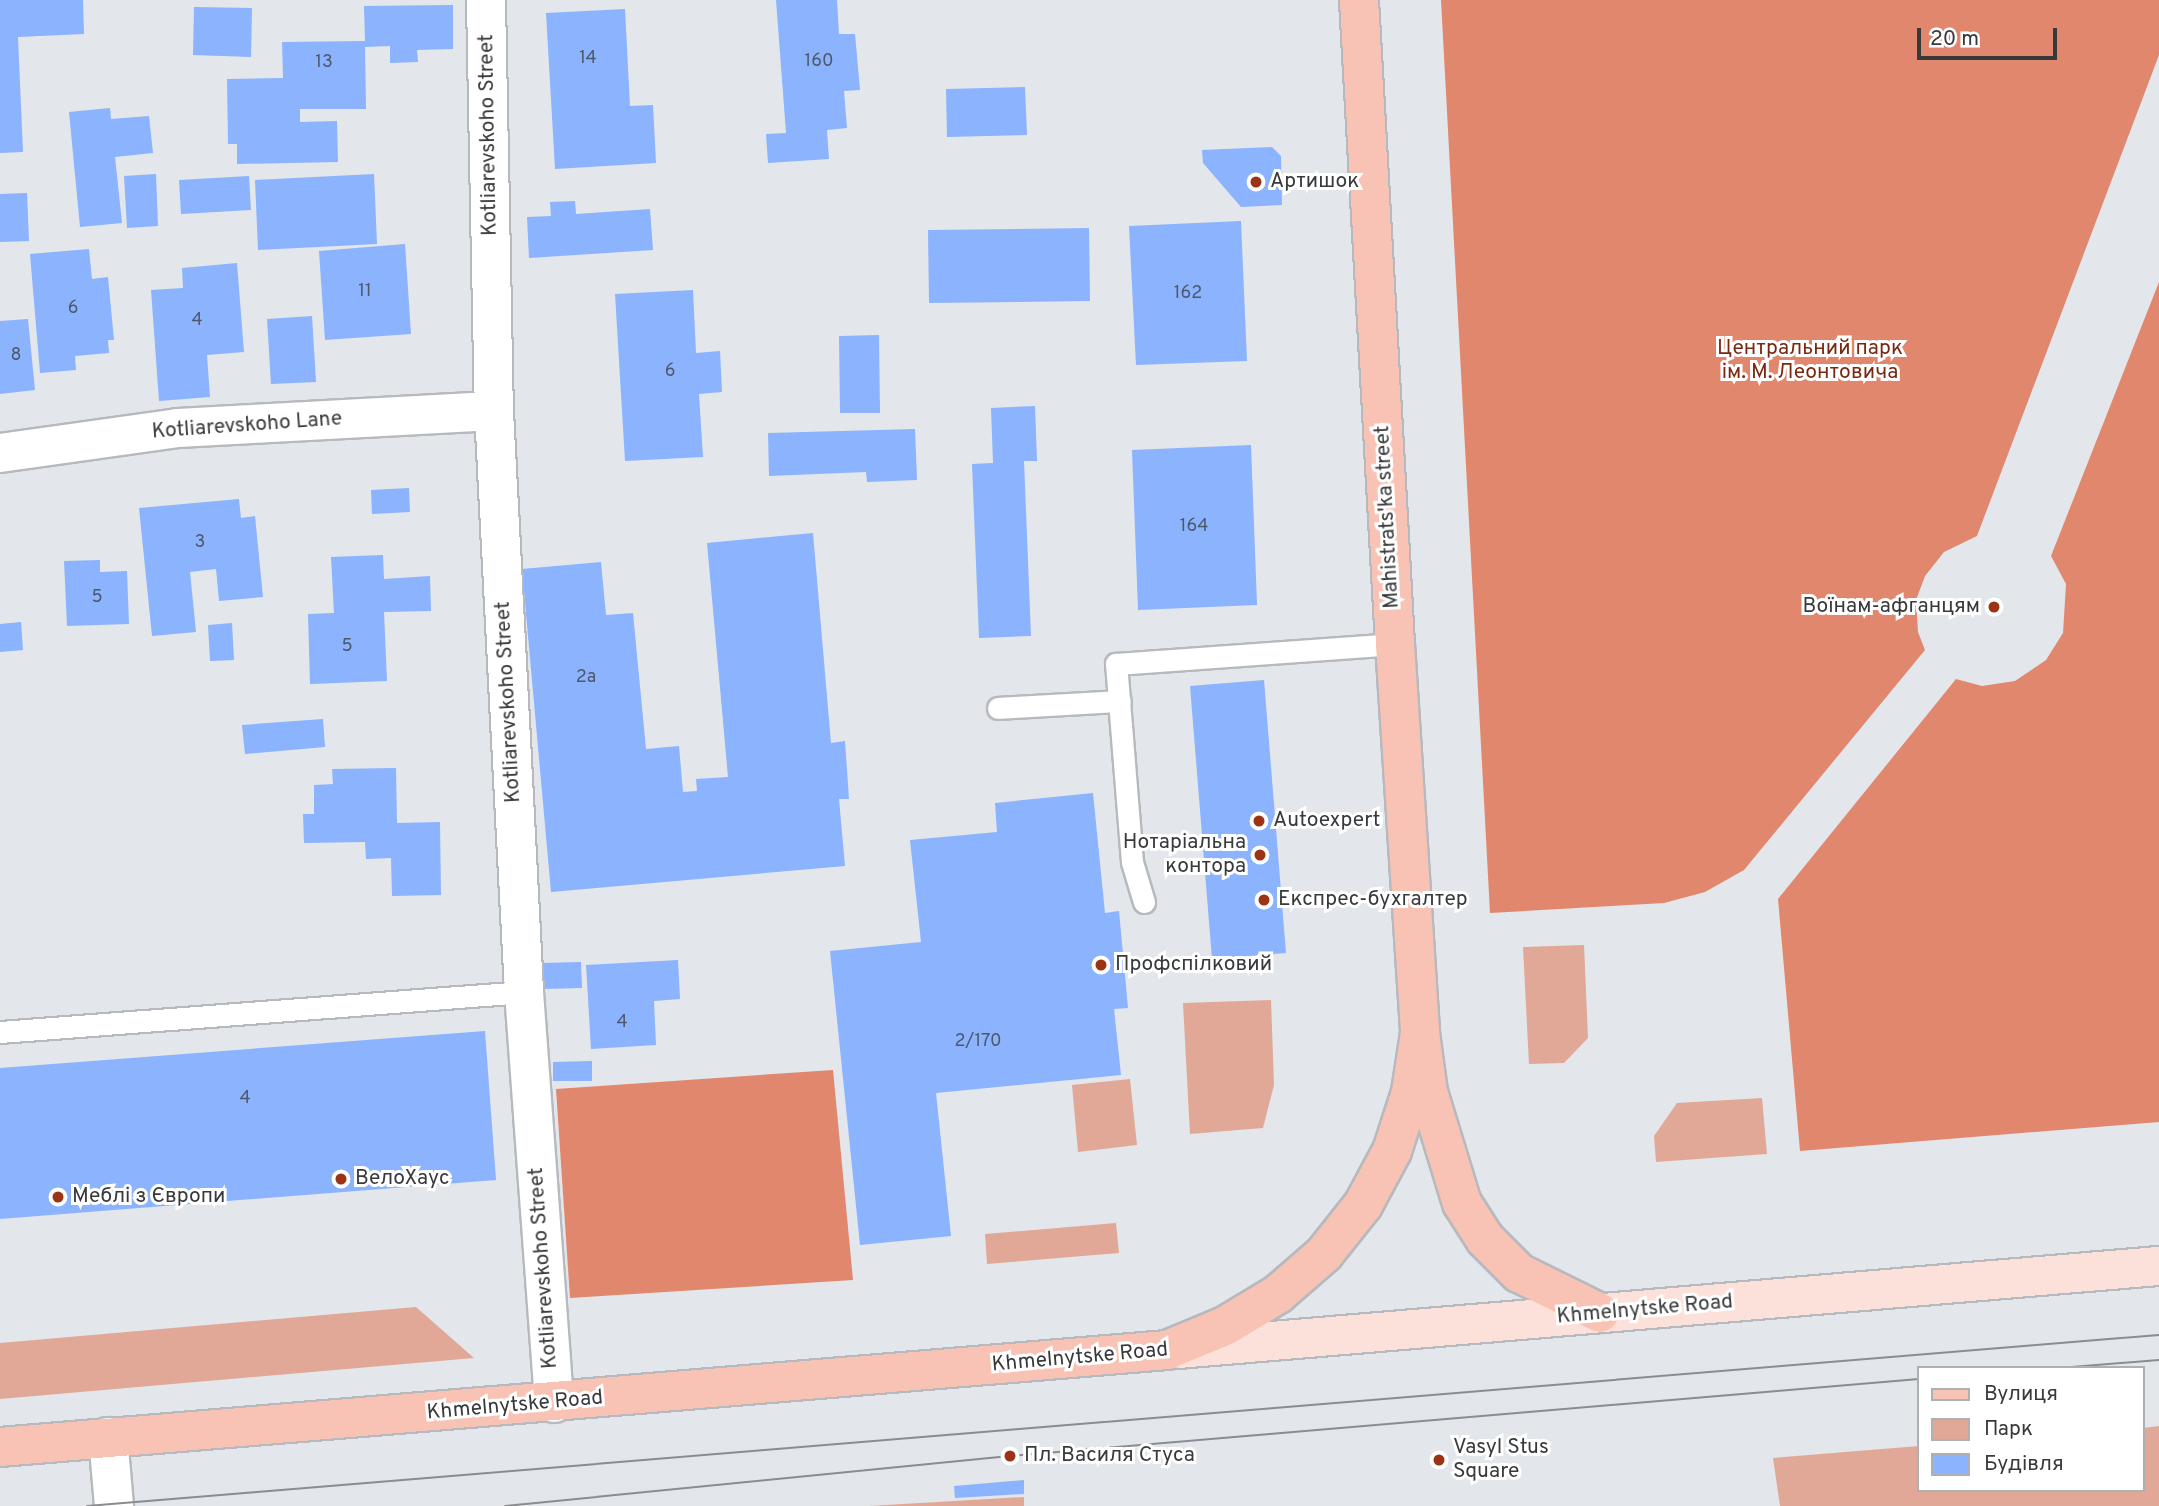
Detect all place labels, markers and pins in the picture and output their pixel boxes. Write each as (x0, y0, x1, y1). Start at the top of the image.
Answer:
place label: Артишок (1270, 169, 1359, 195)
marker: Артишок (1248, 174, 1264, 190)
place label: Воїнам-афганцям (1803, 594, 1980, 620)
marker: Воїнам-афганцям (1986, 599, 2002, 615)
place label: Autoexpert (1273, 808, 1381, 834)
marker: Autoexpert (1251, 813, 1267, 829)
place label: Нотаріальна контора (1123, 830, 1246, 880)
marker: Нотаріальна контора (1252, 847, 1268, 863)
place label: Експрес-бухгалтер (1278, 887, 1468, 913)
marker: Експрес-бухгалтер (1256, 892, 1272, 908)
place label: Профспілковий (1115, 952, 1272, 978)
marker: Профспілковий (1093, 957, 1109, 973)
place label: ВелоХаус (355, 1166, 449, 1192)
marker: ВелоХаус (333, 1171, 349, 1187)
place label: Меблі з Європи (72, 1184, 225, 1210)
marker: Меблі з Європи (50, 1189, 66, 1205)
place label: Vasyl Stus Square (1453, 1435, 1549, 1485)
place label: Пл. Василя Стуса (1024, 1443, 1195, 1469)
marker: Пл. Василя Стуса (1002, 1448, 1018, 1464)
marker: Vasyl Stus Square (1431, 1452, 1447, 1468)

